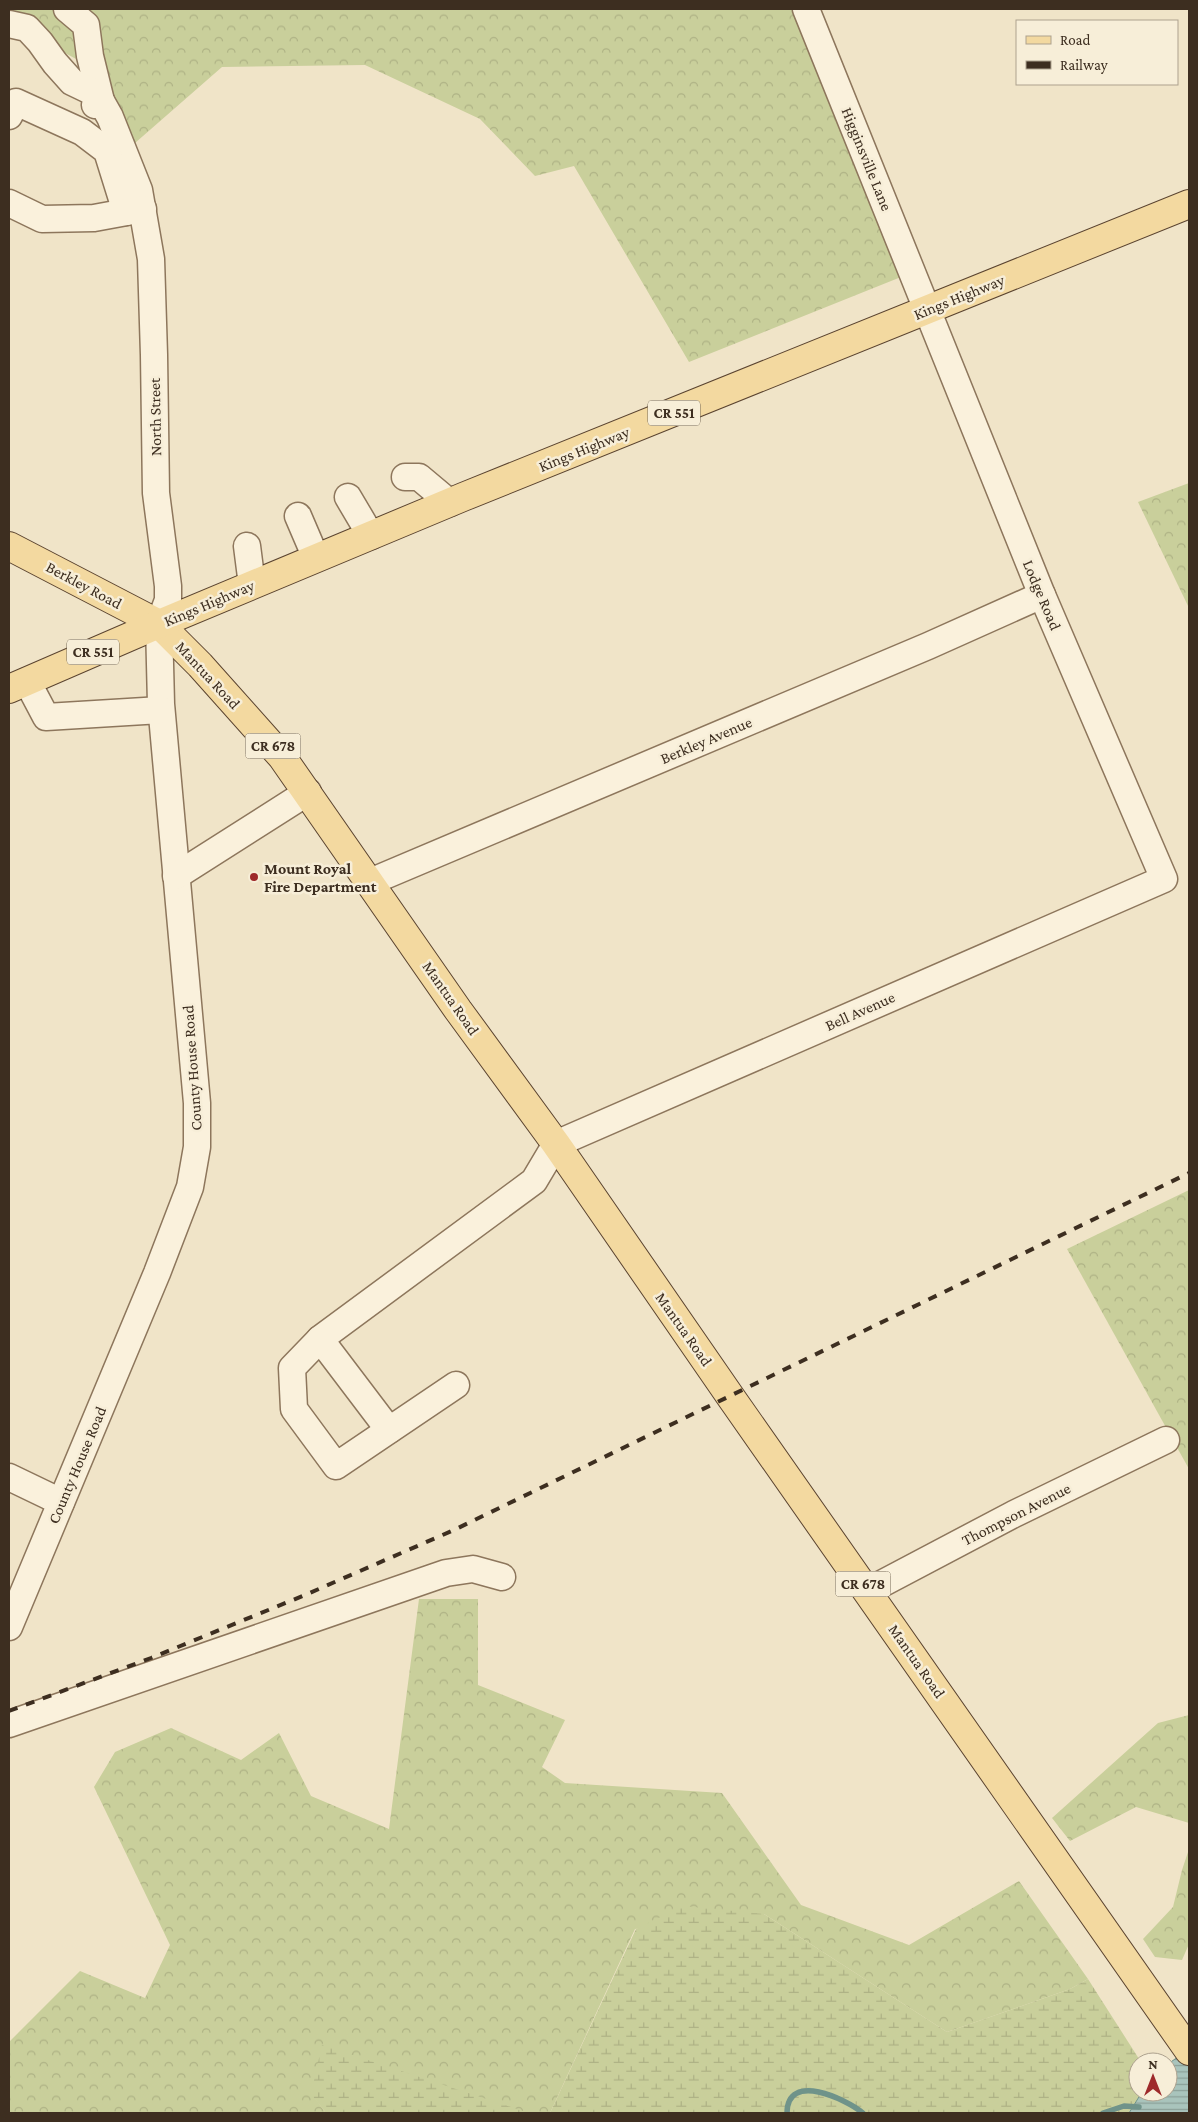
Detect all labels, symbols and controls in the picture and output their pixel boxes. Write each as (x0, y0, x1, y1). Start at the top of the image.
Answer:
legend (1016, 20, 1178, 85)
text: Road (1060, 32, 1091, 48)
text: Railway (1060, 57, 1108, 74)
street label: Higginsville Lane (838, 105, 896, 214)
street label: Kings Highway (911, 271, 1008, 324)
street label: North Street (146, 377, 164, 456)
road number: CR 551 (648, 400, 700, 426)
street label: Kings Highway (536, 423, 633, 476)
street label: Lodge Road (1019, 557, 1065, 634)
street label: Berkley Road (43, 558, 125, 613)
street label: Kings Highway (161, 576, 258, 631)
street label: Mantua Road (172, 638, 244, 713)
road number: CR 551 (67, 640, 119, 664)
street label: Berkley Avenue (658, 713, 755, 768)
road number: CR 678 (246, 734, 300, 758)
place label: Mount Royal Fire Department (264, 860, 377, 895)
marker: Mount Royal Fire Department (248, 871, 260, 883)
street label: Mantua Road (419, 958, 483, 1039)
street label: Bell Avenue (823, 988, 897, 1034)
street label: County House Road (179, 1004, 206, 1131)
street label: Mantua Road (652, 1289, 716, 1370)
street label: County House Road (45, 1403, 111, 1527)
street label: Thompson Avenue (959, 1479, 1074, 1550)
road number: CR 678 (836, 1572, 890, 1596)
street label: Mantua Road (885, 1621, 949, 1702)
north arrow (1128, 2052, 1178, 2102)
text: N (1148, 2056, 1158, 2072)

